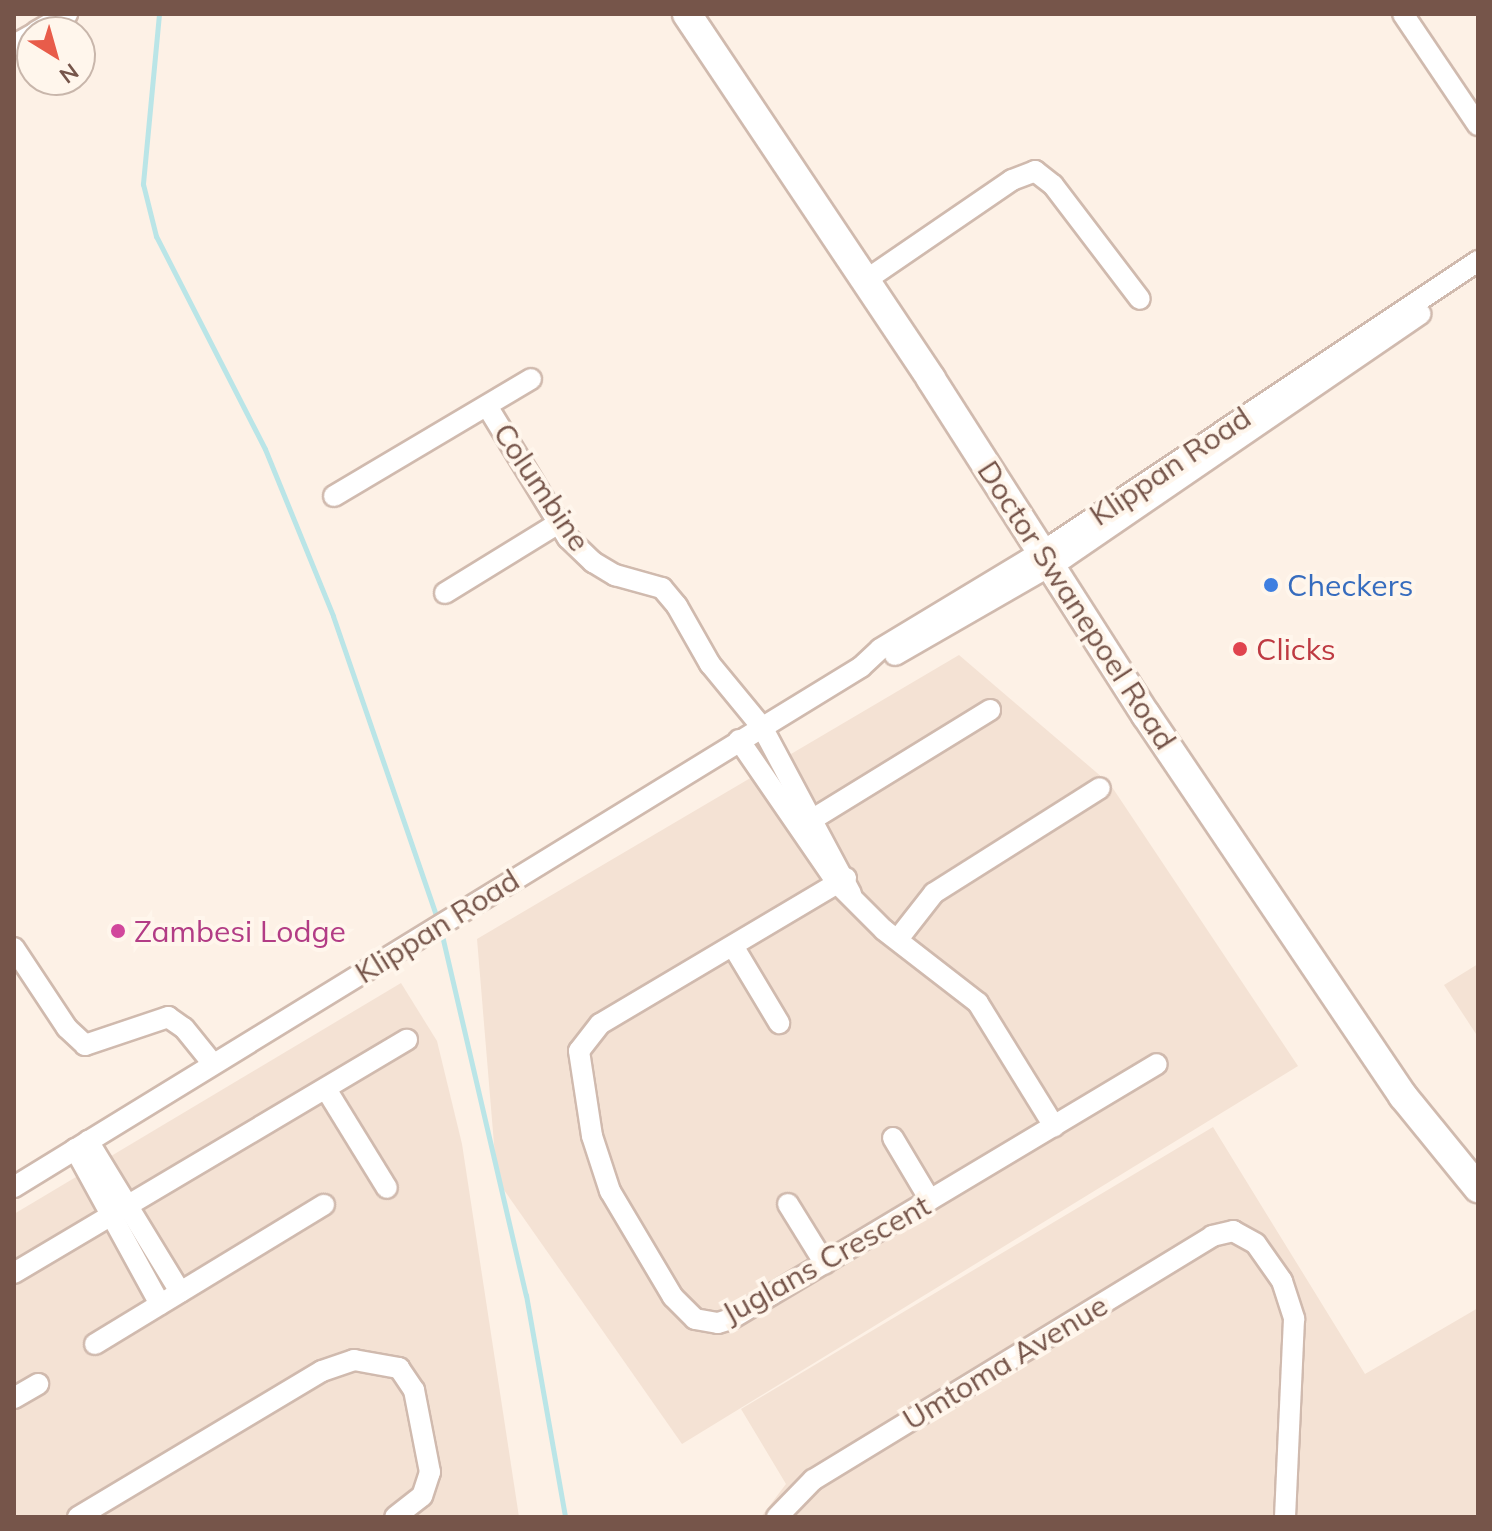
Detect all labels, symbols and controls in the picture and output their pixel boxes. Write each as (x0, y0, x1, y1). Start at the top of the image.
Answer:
north arrow (16, 16, 96, 96)
text: N (54, 57, 84, 90)
street label: Klippan Road (1083, 399, 1257, 533)
street label: Columbine (486, 416, 598, 558)
street label: Doctor Swanepoel Road (970, 454, 1184, 756)
place label: Checkers (1287, 567, 1413, 603)
marker: Checkers (1262, 576, 1280, 594)
place label: Clicks (1256, 631, 1336, 667)
marker: Clicks (1231, 640, 1249, 658)
street label: Klippan Road (348, 861, 526, 991)
place label: Zambesi Lodge (134, 913, 346, 949)
marker: Zambesi Lodge (109, 922, 127, 940)
street label: Juglans Crescent (716, 1187, 936, 1331)
street label: Umtoma Avenue (896, 1287, 1114, 1437)

